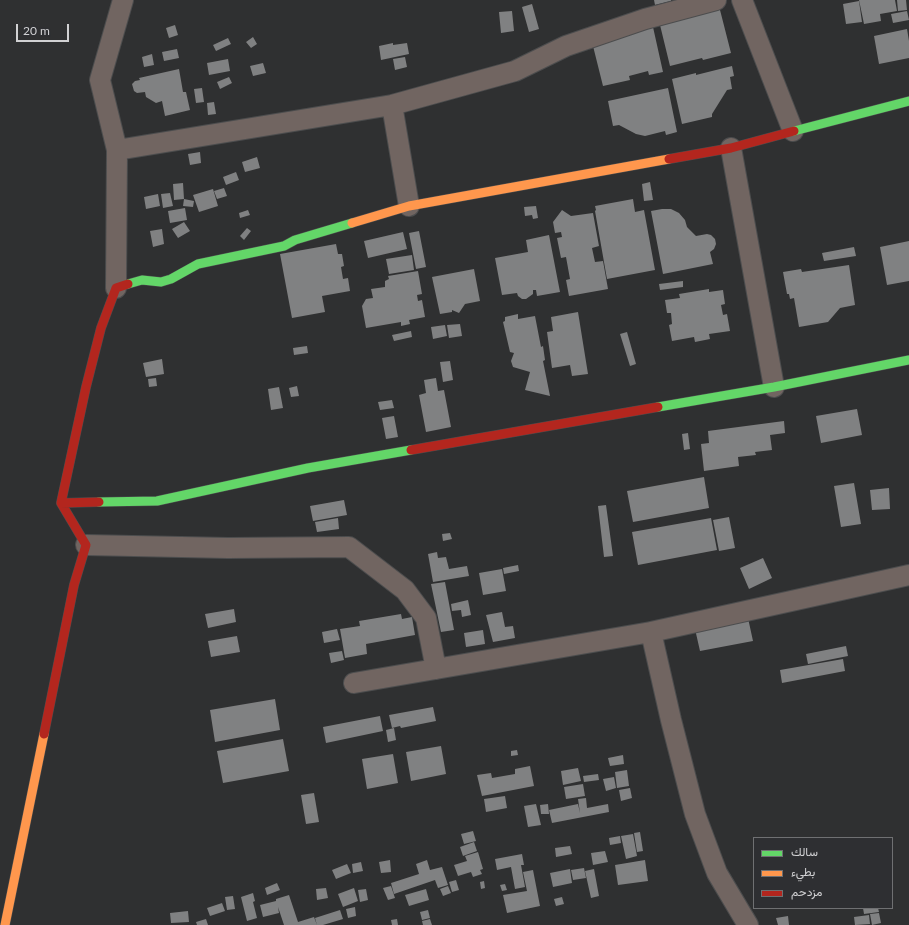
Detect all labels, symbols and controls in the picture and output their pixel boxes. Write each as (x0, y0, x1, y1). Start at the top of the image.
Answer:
scale bar (18, 16, 71, 42)
text: 20 m (23, 23, 50, 38)
legend (753, 837, 893, 909)
text: سالك (791, 844, 818, 859)
text: بطيء (791, 864, 815, 879)
text: مزدحم (791, 884, 822, 899)

